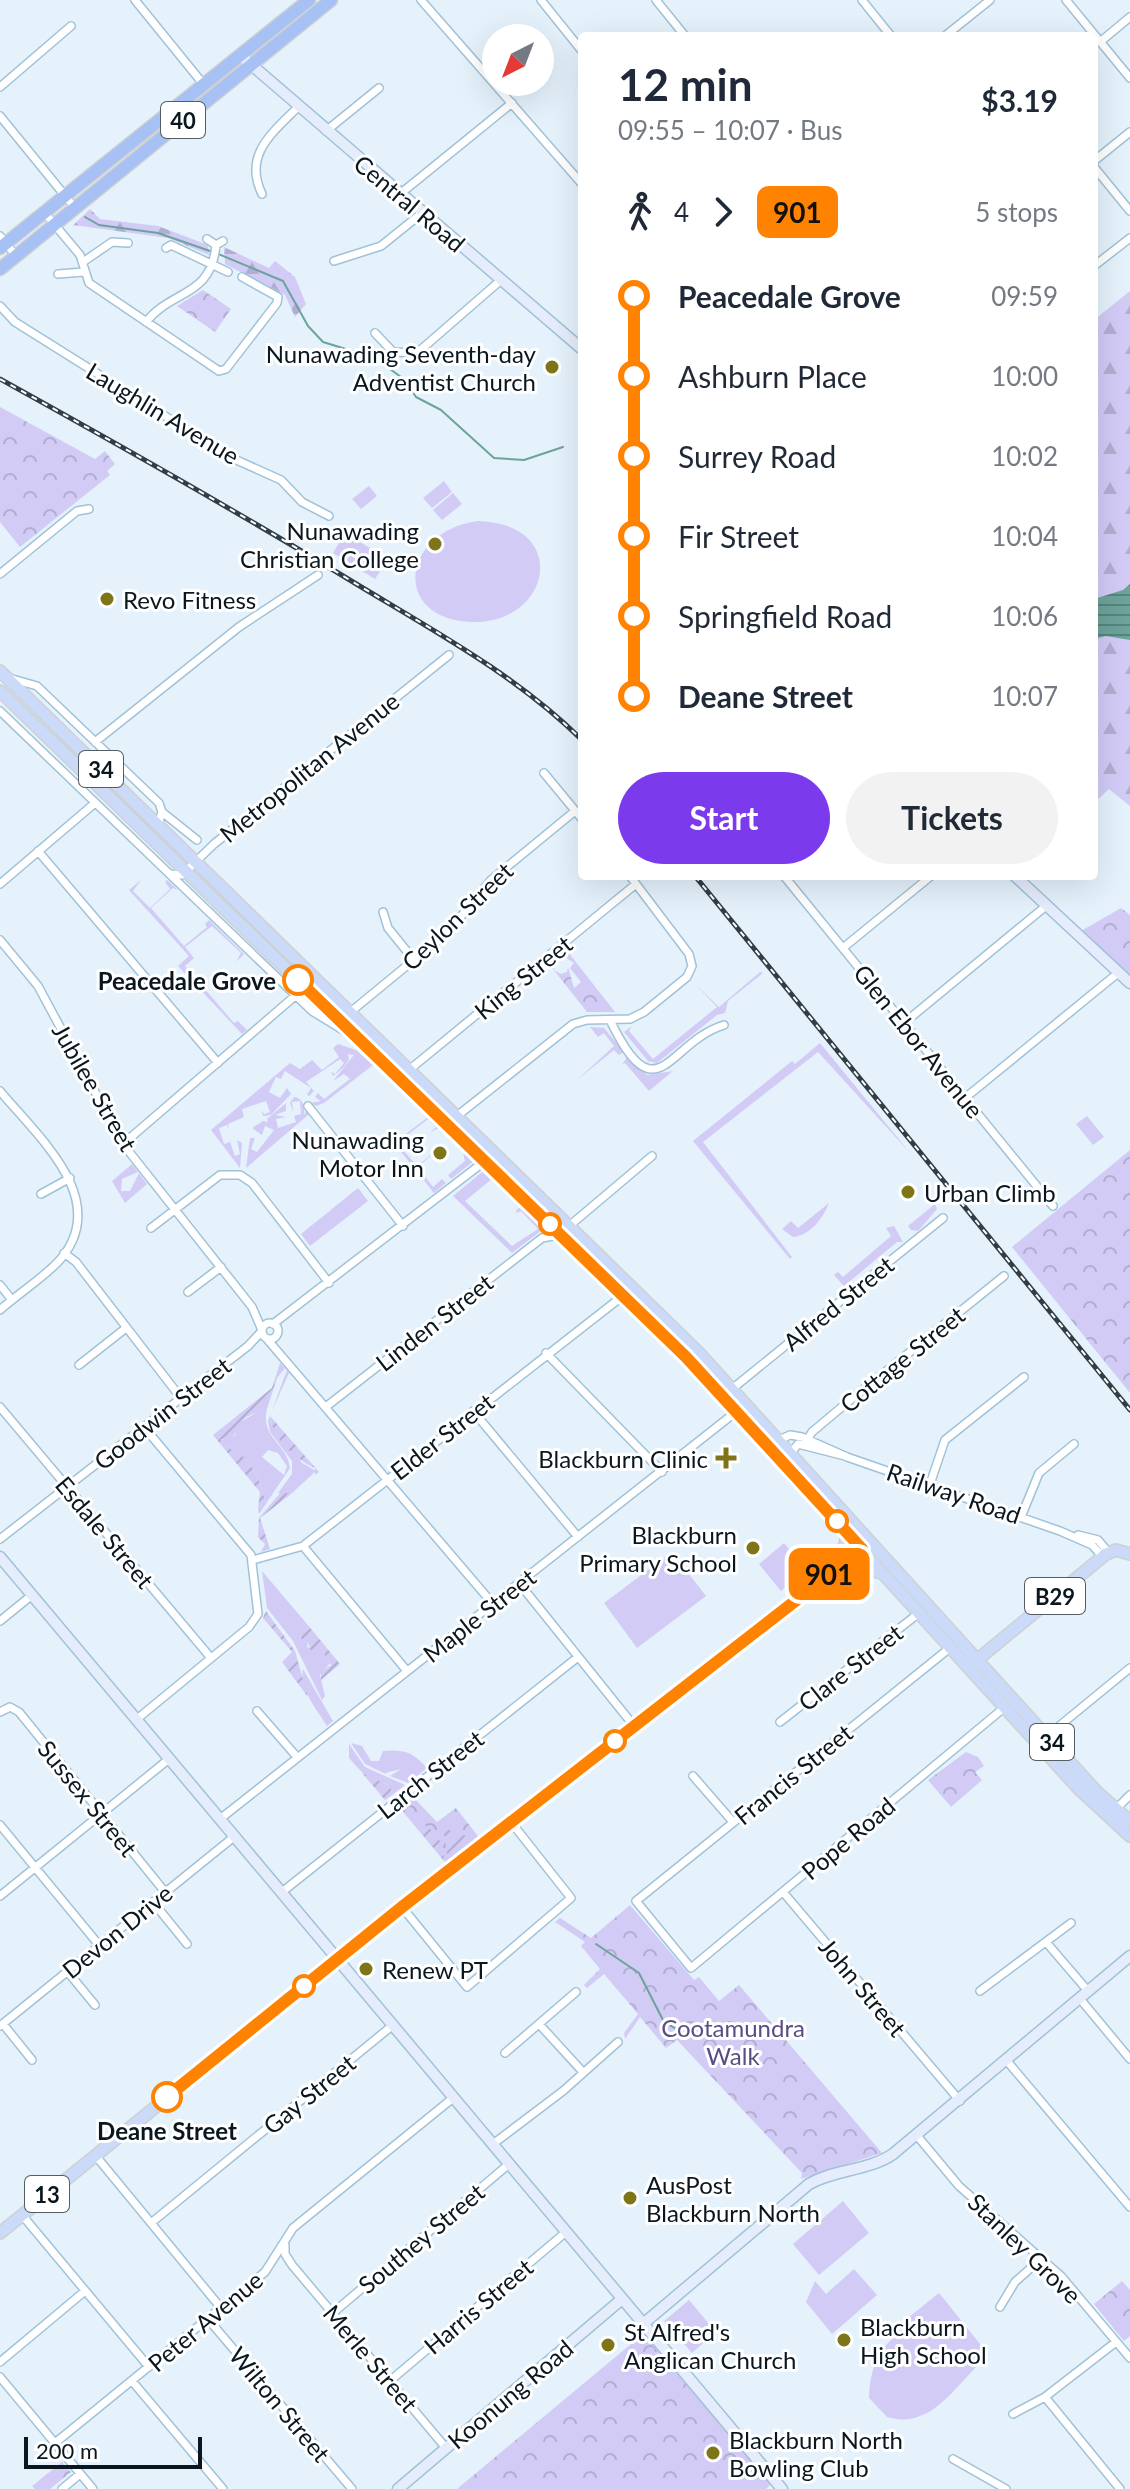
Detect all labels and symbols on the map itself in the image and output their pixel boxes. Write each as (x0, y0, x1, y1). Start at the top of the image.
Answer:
north arrow (482, 24, 554, 96)
road number: 40 (161, 102, 205, 138)
street label: Central Road (349, 148, 471, 258)
place label: Nunawading Seventh-day Adventist Church (266, 339, 537, 396)
street label: Laughlin Avenue (81, 356, 245, 470)
marker: Nunawading Seventh-day Adventist Church (543, 358, 561, 376)
place label: Nunawading Christian College (240, 516, 419, 573)
marker: Nunawading Christian College (426, 535, 444, 553)
place label: Revo Fitness (123, 585, 256, 614)
marker: Revo Fitness (98, 590, 116, 608)
street label: Metropolitan Avenue (214, 686, 404, 848)
road number: 34 (79, 751, 123, 787)
street label: Ceylon Street (396, 856, 519, 976)
street label: King Street (468, 929, 578, 1025)
street label: Glen Ebor Avenue (848, 958, 990, 1124)
marker: Peacedale Grove (283, 965, 313, 995)
place label: Peacedale Grove (98, 966, 276, 995)
street label: Jubilee Street (47, 1018, 143, 1156)
place label: Nunawading Motor Inn (292, 1125, 424, 1182)
marker: Nunawading Motor Inn (431, 1144, 449, 1162)
place label: Urban Climb (924, 1178, 1056, 1207)
marker: Urban Climb (899, 1183, 917, 1201)
unlabelled marker (539, 1213, 561, 1235)
street label: Alfred Street (777, 1249, 899, 1356)
street label: Linden Street (370, 1267, 499, 1377)
street label: Cottage Street (834, 1300, 970, 1418)
street label: Goodwin Street (88, 1350, 236, 1475)
street label: Elder Street (385, 1386, 500, 1485)
place label: Blackburn Clinic (538, 1444, 708, 1473)
marker: Blackburn Clinic (715, 1447, 737, 1469)
street label: Railway Road (883, 1457, 1025, 1529)
street label: Esdale Street (50, 1470, 160, 1594)
unlabelled marker (826, 1510, 848, 1532)
place label: Blackburn Primary School (579, 1520, 737, 1577)
marker: Blackburn Primary School (744, 1539, 762, 1557)
line badge: 901 (783, 1548, 875, 1600)
street label: Maple Street (417, 1562, 541, 1668)
road number: B29 (1025, 1578, 1085, 1614)
street label: Clare Street (792, 1617, 908, 1717)
street label: Francis Street (728, 1717, 858, 1830)
street label: Larch Street (371, 1723, 489, 1824)
road number: 34 (1030, 1724, 1074, 1760)
unlabelled marker (604, 1730, 626, 1752)
street label: Sussex Street (32, 1734, 144, 1862)
street label: Pope Road (795, 1791, 901, 1885)
street label: Devon Drive (56, 1878, 178, 1984)
street label: John Street (814, 1932, 913, 2042)
place label: Renew PT (382, 1955, 488, 1984)
marker: Renew PT (357, 1960, 375, 1978)
unlabelled marker (293, 1975, 315, 1997)
park label: Cootamundra Walk (661, 2013, 805, 2070)
street label: Gay Street (257, 2048, 361, 2140)
marker: Deane Street (152, 2082, 182, 2112)
place label: Deane Street (97, 2116, 237, 2145)
place label: AusPost Blackburn North (646, 2170, 820, 2227)
road number: 13 (25, 2176, 69, 2212)
street label: Southey Street (352, 2177, 490, 2299)
street label: Stanley Grove (962, 2187, 1088, 2309)
marker: AusPost Blackburn North (621, 2189, 639, 2207)
street label: Harris Street (418, 2252, 539, 2360)
street label: Peter Avenue (142, 2265, 268, 2377)
street label: Merle Street (318, 2299, 424, 2418)
place label: Blackburn High School (860, 2312, 987, 2369)
place label: St Alfred's Anglican Church (624, 2317, 796, 2374)
marker: Blackburn High School (835, 2331, 853, 2349)
street label: Koonung Road (442, 2333, 578, 2455)
marker: St Alfred's Anglican Church (599, 2336, 617, 2354)
street label: Wilton Street (224, 2341, 337, 2468)
place label: Blackburn North Bowling Club (729, 2425, 903, 2482)
scale bar (24, 2433, 202, 2469)
marker: Blackburn North Bowling Club (704, 2444, 722, 2462)

